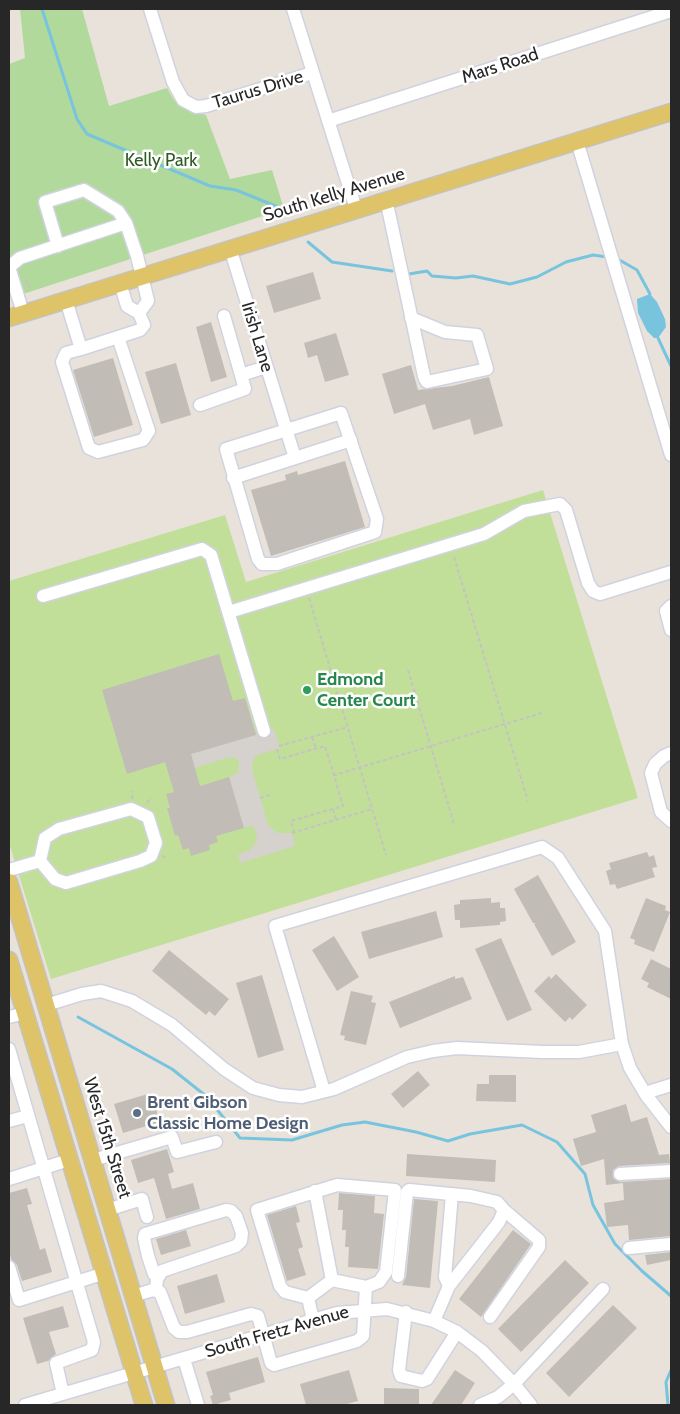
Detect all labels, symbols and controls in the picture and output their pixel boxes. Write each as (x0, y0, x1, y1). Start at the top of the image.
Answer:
street label: Mars Road (459, 43, 541, 89)
street label: Taurus Drive (210, 66, 306, 114)
park label: Kelly Park (125, 150, 197, 172)
street label: South Kelly Avenue (261, 163, 407, 227)
street label: Irish Lane (236, 299, 278, 375)
place label: Edmond Center Court (317, 669, 415, 712)
marker: Edmond Center Court (301, 684, 313, 696)
street label: West 15th Street (78, 1075, 136, 1201)
place label: Brent Gibson Classic Home Design (147, 1092, 309, 1134)
marker: Brent Gibson Classic Home Design (131, 1107, 143, 1119)
street label: South Fretz Avenue (203, 1301, 351, 1363)

